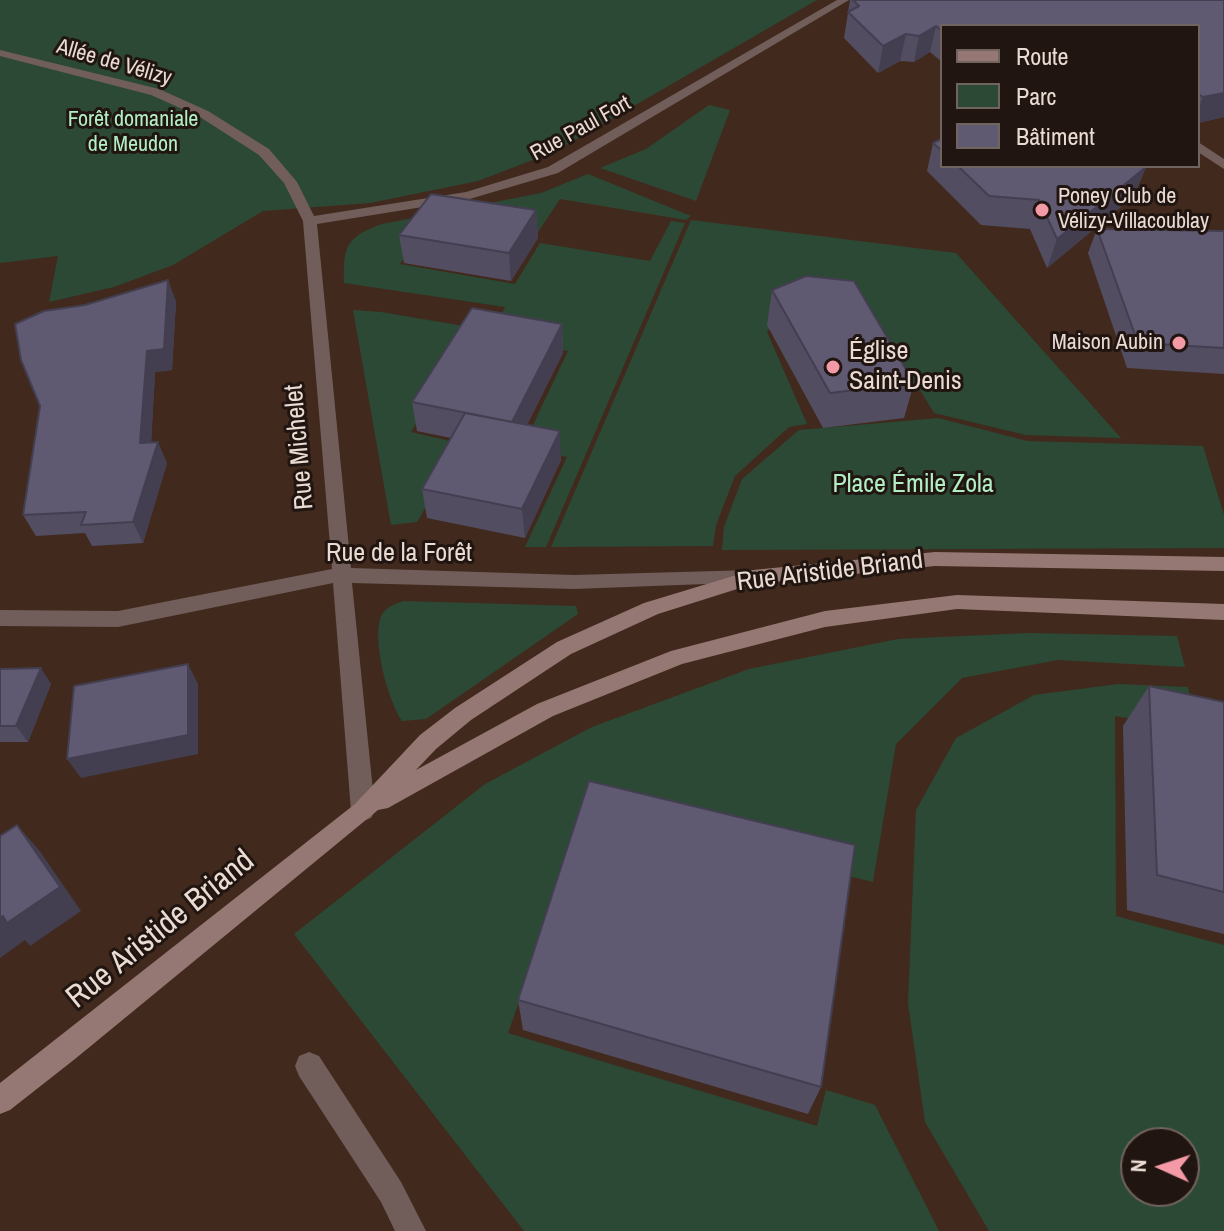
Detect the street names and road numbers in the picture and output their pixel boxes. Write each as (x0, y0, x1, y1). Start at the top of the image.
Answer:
street label: Allée de Vélizy (53, 34, 175, 92)
street label: Rue Paul Fort (526, 91, 636, 167)
street label: Rue Michelet (279, 383, 321, 511)
street label: Rue de la Forêt (326, 538, 472, 570)
street label: Rue Aristide Briand (735, 545, 925, 599)
street label: Rue Aristide Briand (59, 843, 263, 1017)

